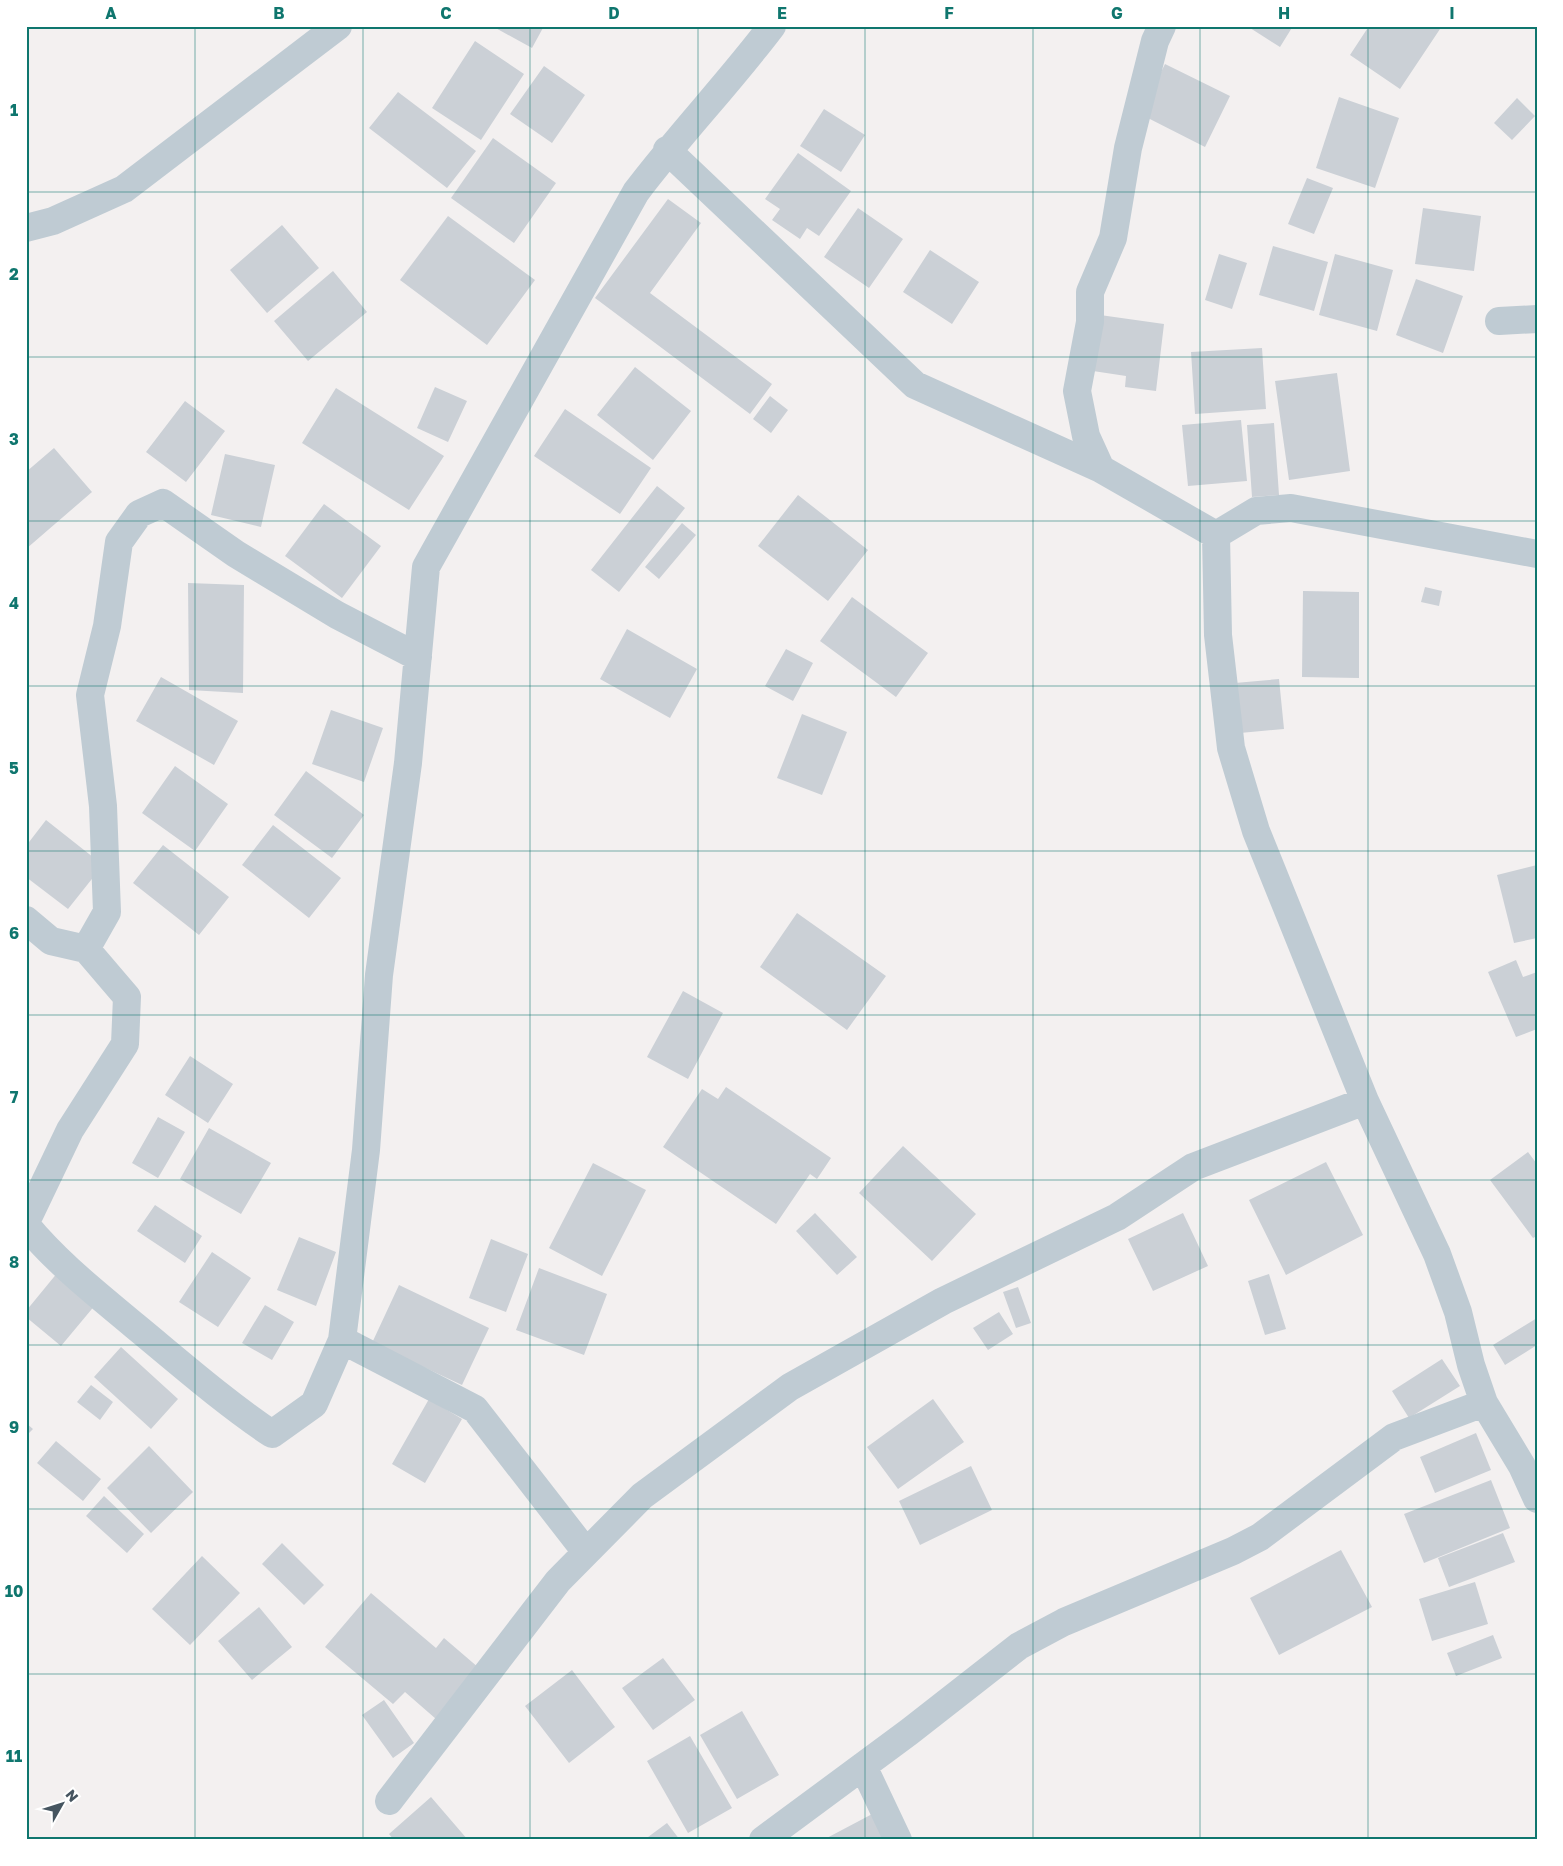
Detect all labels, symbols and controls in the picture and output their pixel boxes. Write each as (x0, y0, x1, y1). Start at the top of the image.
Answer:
text: A (105, 3, 117, 23)
text: B (273, 3, 285, 23)
text: C (440, 3, 452, 23)
text: D (608, 3, 620, 23)
text: E (777, 3, 787, 23)
text: F (944, 3, 954, 23)
text: G (1111, 3, 1123, 23)
text: H (1278, 3, 1290, 23)
text: I (1449, 3, 1455, 23)
text: 1 (10, 100, 18, 120)
text: 2 (9, 264, 19, 284)
text: 3 (9, 429, 19, 449)
text: 4 (9, 593, 19, 613)
text: 5 (9, 758, 19, 778)
text: 6 (9, 923, 19, 943)
text: 7 (10, 1087, 19, 1107)
text: 8 (9, 1252, 19, 1272)
text: 9 (9, 1417, 19, 1437)
text: 10 (5, 1581, 23, 1601)
text: 11 (6, 1746, 22, 1766)
north arrow (38, 1778, 88, 1828)
text: N (63, 1786, 82, 1805)

